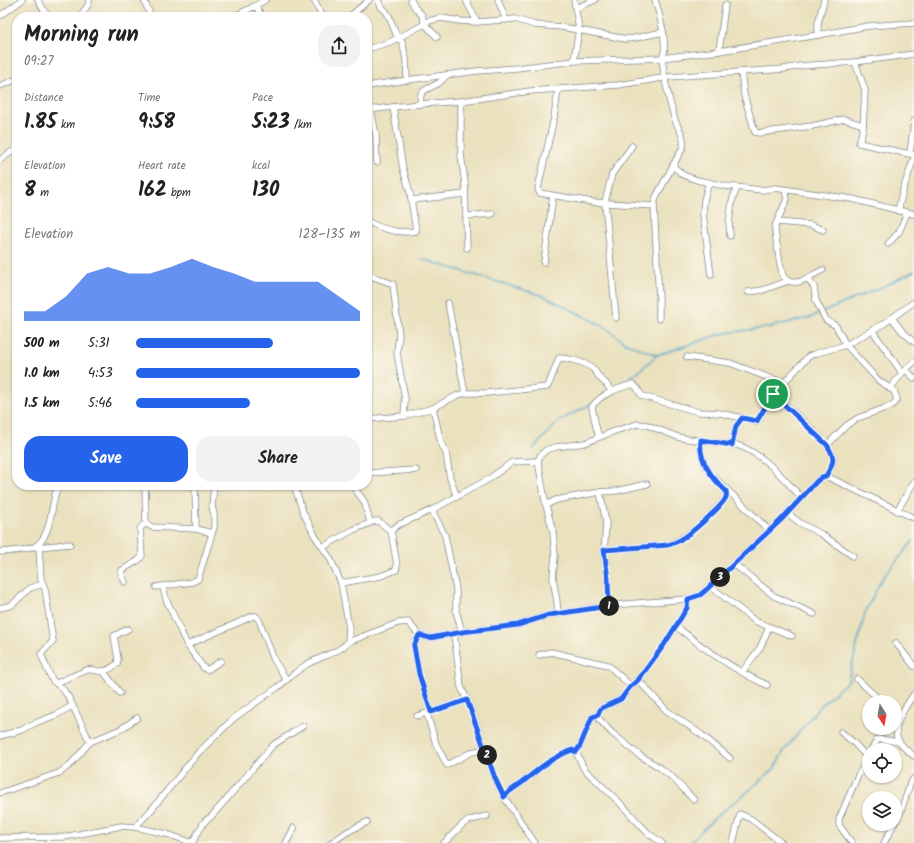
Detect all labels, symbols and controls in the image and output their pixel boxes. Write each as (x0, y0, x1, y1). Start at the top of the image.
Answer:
text: Morning run (24, 18, 139, 53)
button: share (318, 25, 360, 67)
text: 09:27 (24, 51, 54, 72)
text: Distance (24, 89, 64, 107)
text: Time (138, 89, 160, 107)
text: Pace (252, 89, 273, 107)
text: 1.85 (24, 107, 57, 139)
text: 9:58 (138, 107, 175, 139)
text: 5:23 (252, 107, 290, 139)
text: km (57, 116, 75, 134)
text: /km (290, 116, 312, 134)
text: Elevation (24, 157, 66, 175)
text: Heart rate (138, 157, 186, 175)
text: kcal (252, 157, 270, 175)
text: 8 (24, 175, 36, 207)
text: 162 (138, 175, 167, 207)
text: 130 (252, 175, 279, 207)
text: m (36, 184, 49, 202)
text: bpm (167, 184, 191, 202)
text: Elevation (24, 224, 73, 245)
text: 128–135 m (299, 224, 360, 245)
text: 500 m (24, 333, 60, 354)
text: 5:31 (88, 333, 110, 354)
text: 1.0 km (24, 363, 60, 384)
text: 4:53 (88, 363, 113, 384)
pin (756, 377, 790, 411)
icon: arrive (762, 383, 784, 405)
text: 1.5 km (24, 393, 60, 414)
text: 5:46 (88, 393, 113, 414)
button: Save (24, 436, 188, 482)
button: Share (196, 436, 360, 482)
pin: 3 (710, 567, 730, 587)
text: 3 (717, 568, 723, 586)
pin: 1 (599, 596, 619, 616)
text: 1 (607, 597, 611, 615)
north arrow (862, 695, 902, 735)
map controls (862, 695, 902, 831)
button: locate (862, 743, 902, 783)
pin: 2 (477, 745, 497, 765)
text: 2 (484, 746, 490, 764)
button: layers (862, 791, 902, 831)

